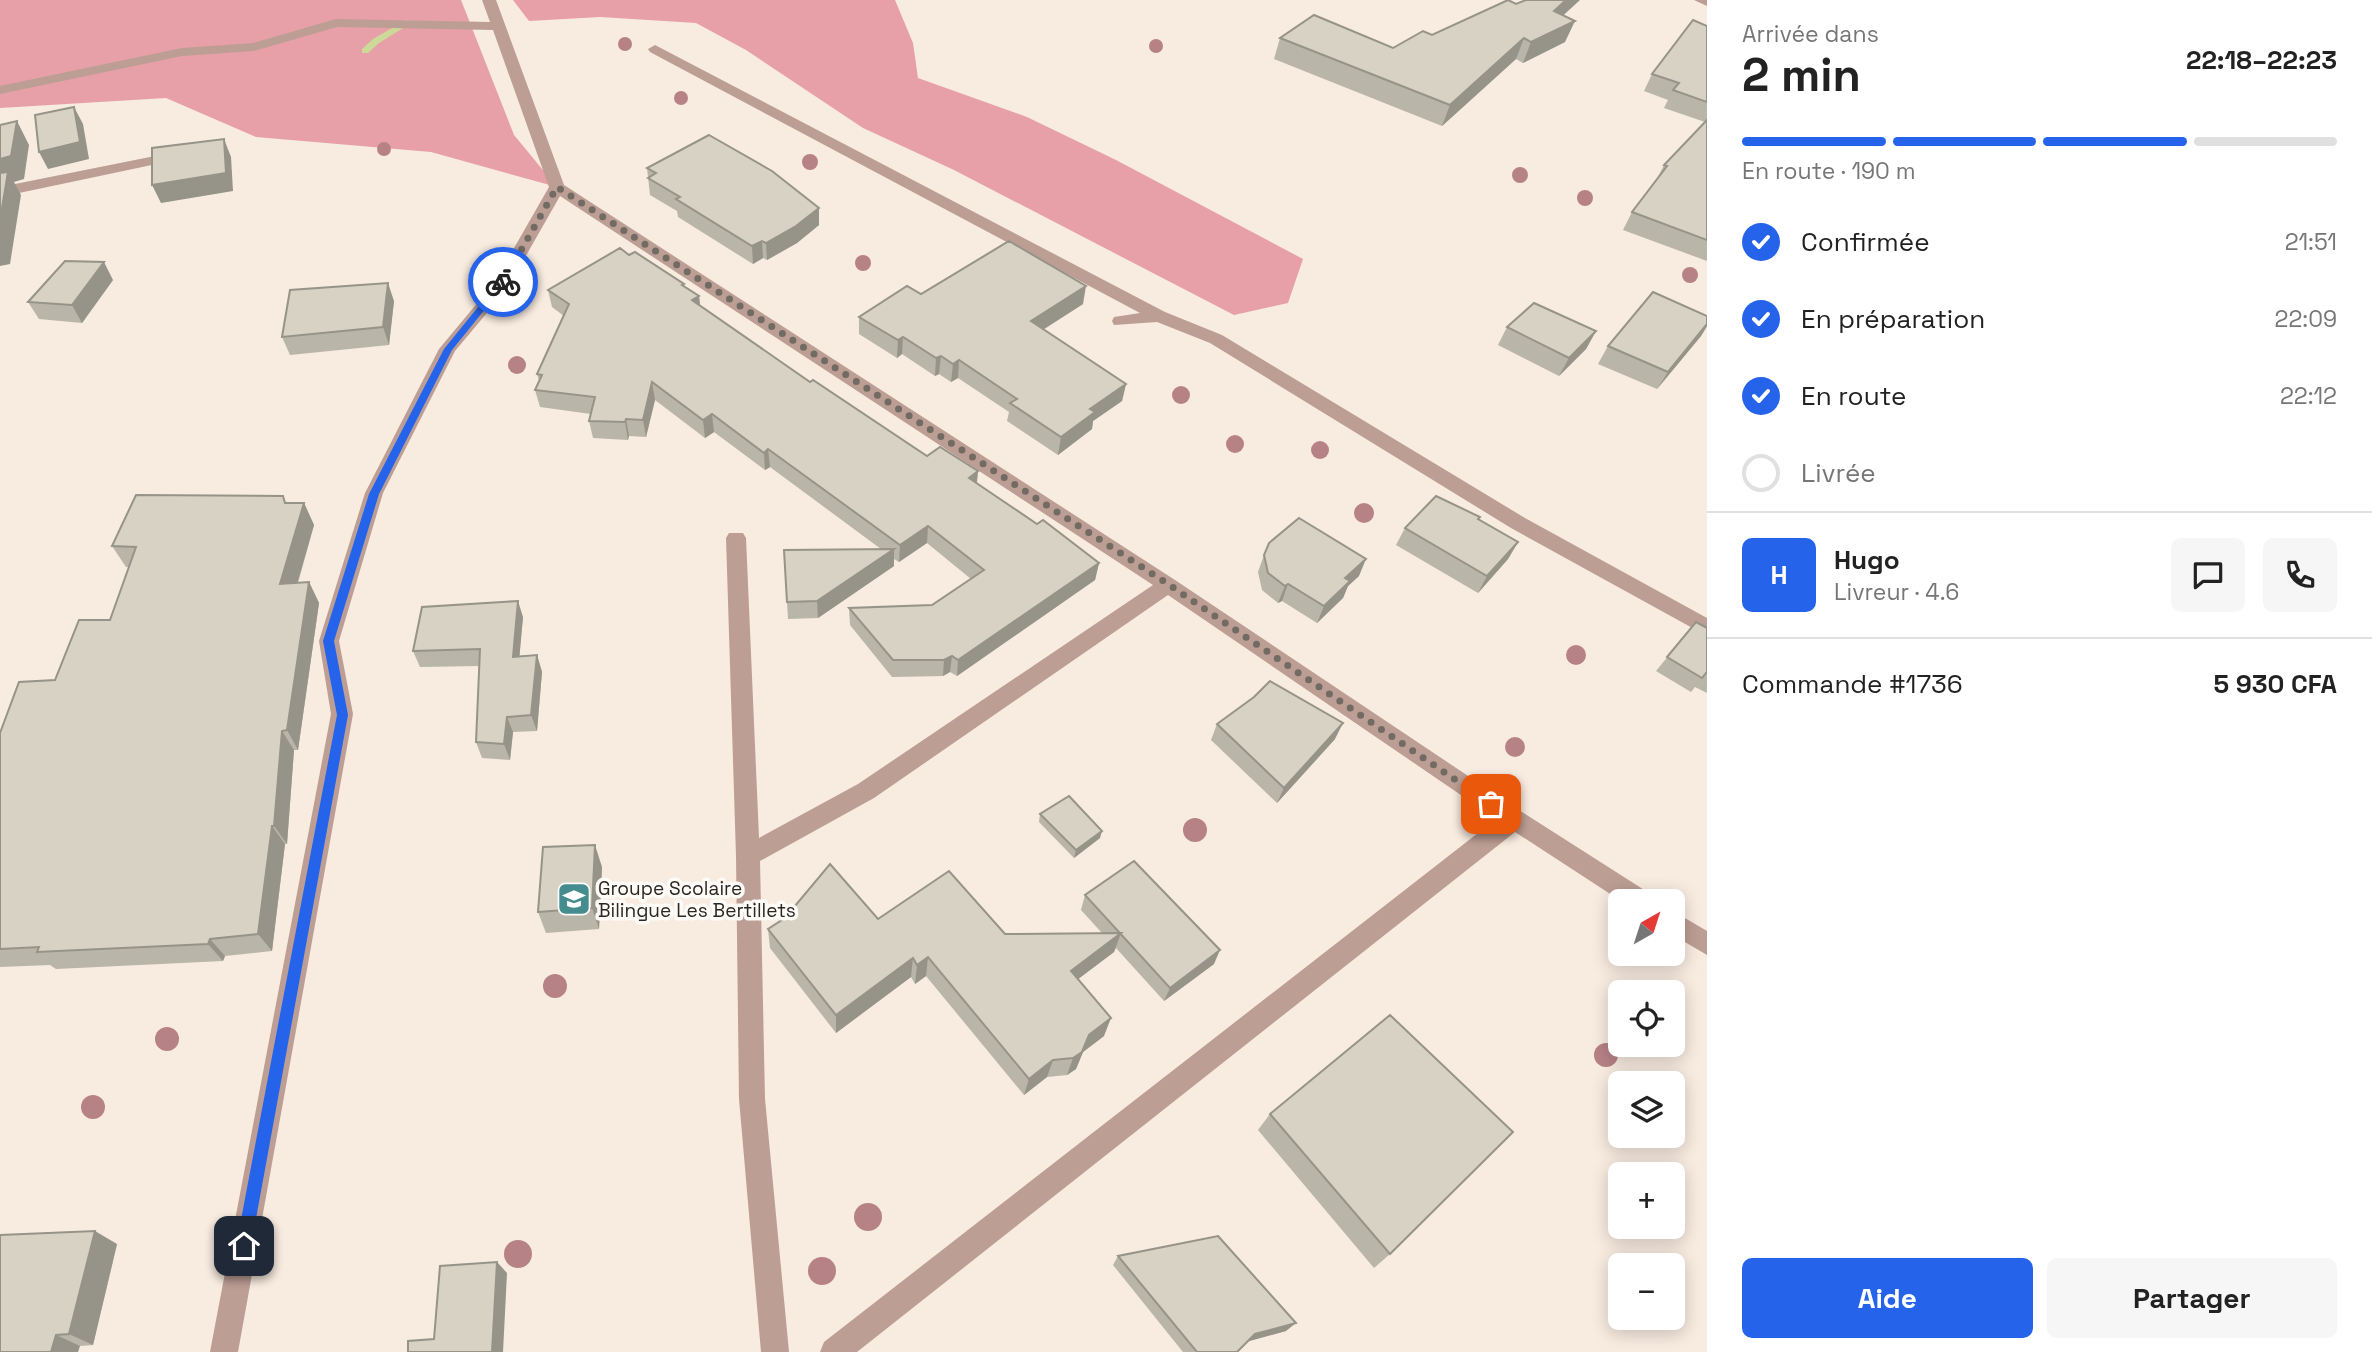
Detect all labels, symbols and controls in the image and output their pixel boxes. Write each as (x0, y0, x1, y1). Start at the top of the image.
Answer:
text: Arrivée dans (1742, 19, 1879, 49)
text: 22:18–22:23 (2186, 43, 2337, 77)
text: 2 min (1742, 46, 1861, 104)
text: En route · 190 m (1742, 156, 1916, 186)
icon: check (1742, 223, 1780, 261)
text: Confirmée (1801, 225, 1930, 259)
text: 21:51 (2285, 227, 2337, 257)
courier (468, 247, 538, 317)
icon: bike (484, 263, 522, 301)
icon: check (1742, 300, 1780, 338)
text: En préparation (1801, 302, 1985, 336)
text: 22:09 (2275, 304, 2337, 334)
icon: check (1742, 377, 1780, 415)
text: En route (1801, 379, 1906, 413)
text: 22:12 (2280, 381, 2337, 411)
text: Livrée (1801, 456, 1876, 490)
button: chat (2171, 538, 2245, 612)
button: phone (2263, 538, 2337, 612)
text: Hugo (1834, 543, 1900, 577)
text: H (1770, 558, 1788, 592)
text: Livreur · 4.6 (1834, 577, 1959, 607)
text: Commande #1736 (1742, 667, 1963, 701)
text: 5 930 CFA (2213, 667, 2337, 701)
pin (1461, 774, 1521, 834)
icon: bag (1472, 785, 1510, 823)
place label: Groupe Scolaire Bilingue Les Bertillets (598, 876, 796, 923)
school or university icon: Groupe Scolaire Bilingue Les Bertillets (555, 880, 593, 918)
north arrow (1608, 889, 1685, 966)
map controls (1608, 889, 1685, 1330)
button: locate (1608, 980, 1685, 1057)
button: layers (1608, 1071, 1685, 1148)
button: + (1608, 1162, 1685, 1239)
pin (214, 1216, 274, 1276)
icon: home (225, 1227, 263, 1265)
button: − (1608, 1253, 1685, 1330)
button: Aide (1742, 1258, 2033, 1338)
button: Partager (2047, 1258, 2337, 1338)

